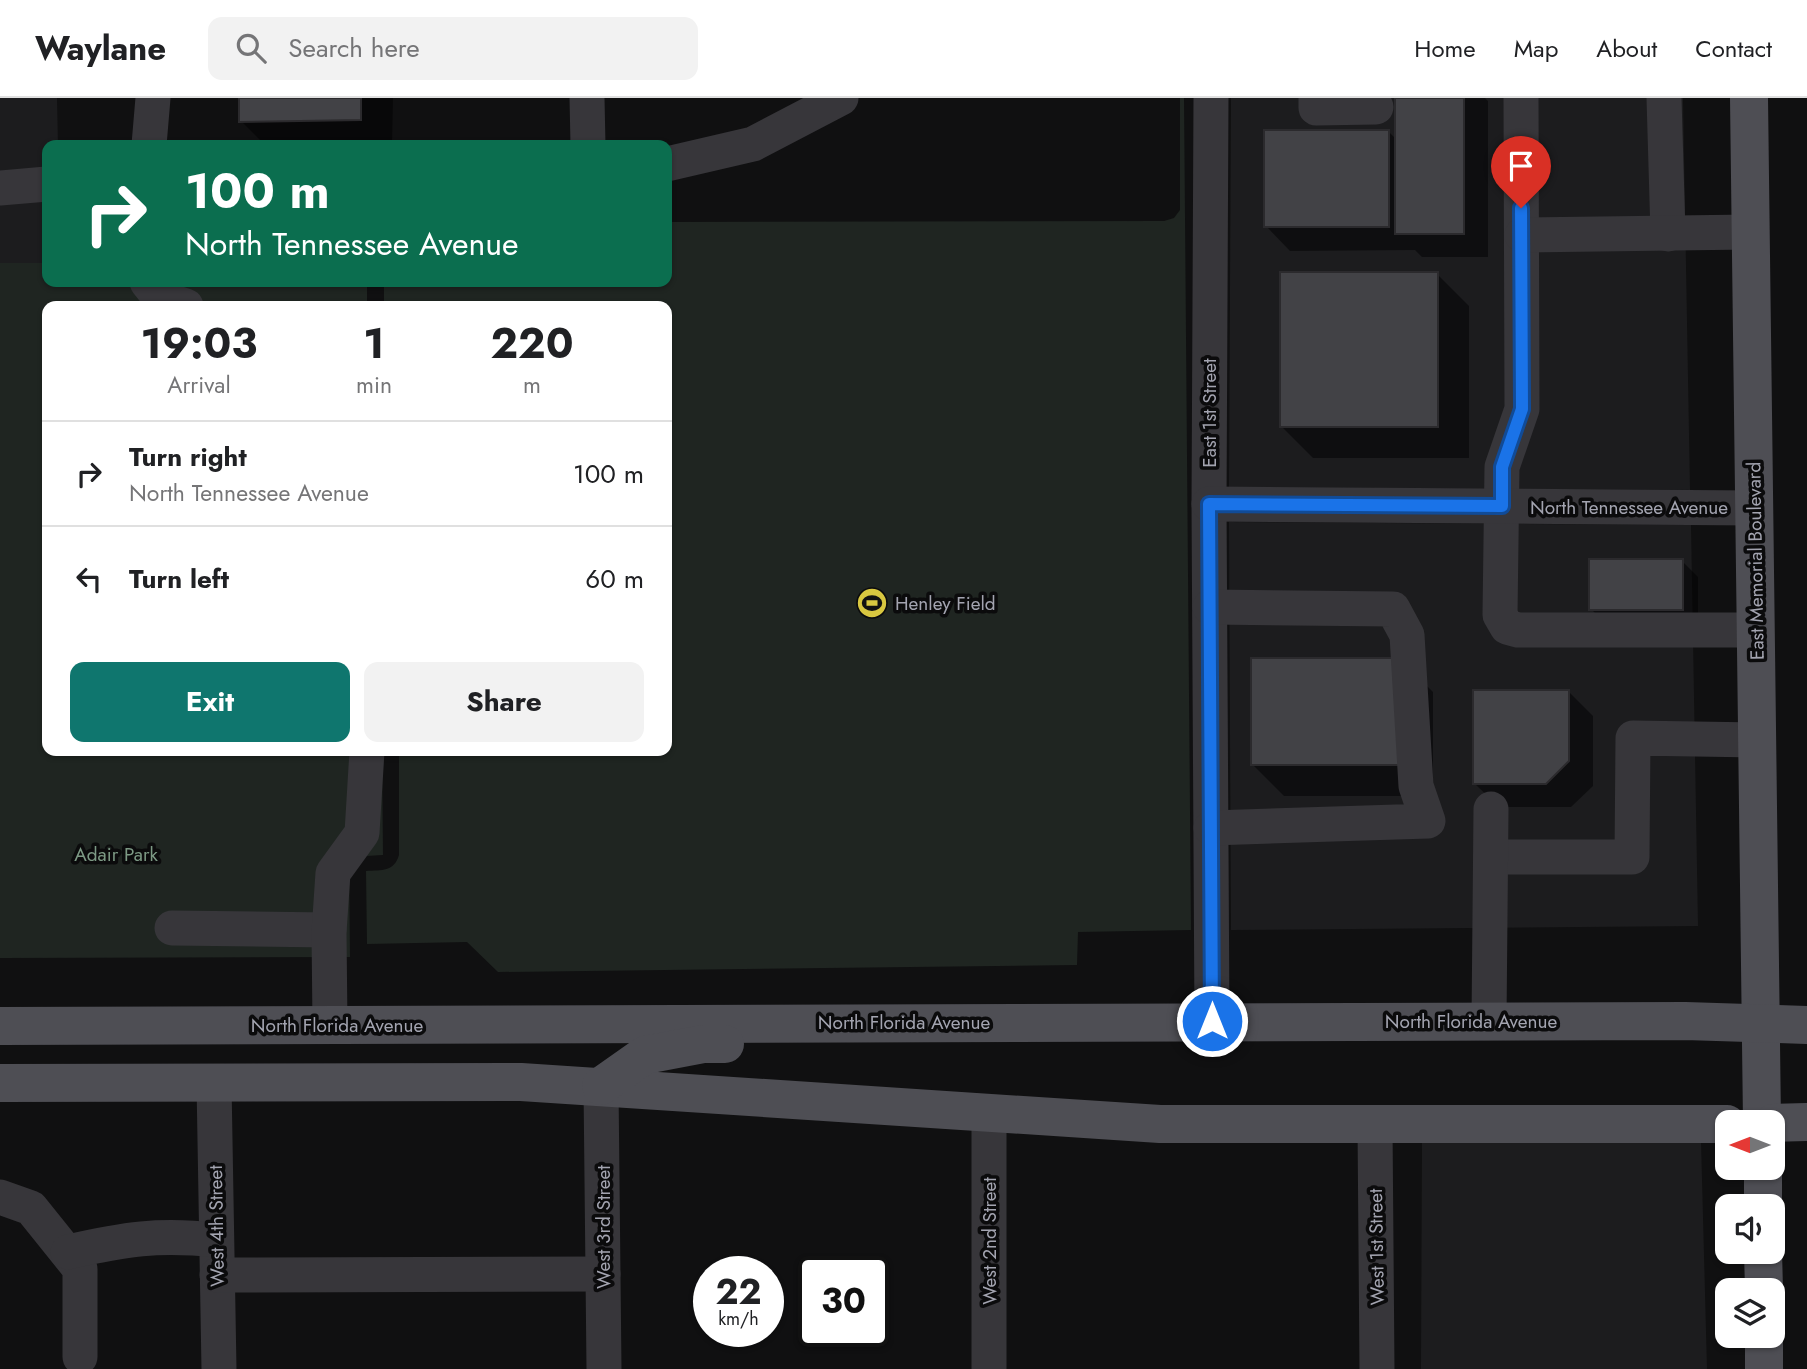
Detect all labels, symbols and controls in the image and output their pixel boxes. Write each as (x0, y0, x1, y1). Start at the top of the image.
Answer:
search box (208, 17, 698, 80)
text: Waylane (35, 25, 166, 72)
icon: search (232, 29, 270, 67)
text: Search here (288, 29, 420, 67)
text: Home (1414, 31, 1476, 66)
text: Map (1514, 31, 1558, 66)
text: About (1596, 31, 1657, 66)
text: Contact (1695, 31, 1772, 66)
pin (1491, 136, 1551, 208)
icon: arrive (1502, 147, 1540, 185)
text: 100 m (185, 156, 330, 226)
icon: right (70, 168, 161, 259)
text: North Tennessee Avenue (185, 221, 519, 267)
text: 19:03 (141, 313, 257, 374)
text: 1 (363, 313, 385, 374)
text: 220 (491, 313, 573, 374)
street label: East 1st Street (1196, 358, 1223, 468)
text: Arrival (167, 368, 231, 402)
text: min (356, 368, 392, 402)
text: m (523, 368, 541, 402)
text: Turn right (129, 438, 247, 476)
icon: right (70, 455, 108, 493)
text: 100 m (573, 455, 644, 493)
street label: East Memorial Boulevard (1740, 462, 1771, 660)
text: North Tennessee Avenue (129, 476, 369, 510)
street label: North Tennessee Avenue (1530, 494, 1728, 521)
icon: left (70, 560, 108, 598)
text: Turn left (129, 560, 229, 598)
text: 60 m (585, 560, 644, 598)
sports icon: Henley Field (855, 586, 889, 620)
place label: Henley Field (895, 590, 996, 617)
button: Exit (70, 662, 350, 742)
button: Share (364, 662, 644, 742)
park label: Adair Park (74, 841, 158, 868)
position arrow (1175, 984, 1249, 1058)
street label: North Florida Avenue (1385, 1008, 1557, 1035)
street label: North Florida Avenue (818, 1009, 990, 1036)
street label: North Florida Avenue (251, 1012, 423, 1039)
north arrow (1715, 1110, 1785, 1180)
map controls (1715, 1110, 1785, 1348)
street label: West 4th Street (202, 1165, 231, 1287)
street label: West 3rd Street (590, 1165, 617, 1289)
street label: West 2nd Street (976, 1177, 1003, 1305)
street label: West 1st Street (1362, 1188, 1391, 1306)
button: sound (1715, 1194, 1785, 1264)
speed limit sign: 30 (798, 1256, 889, 1347)
text: 22 (716, 1267, 761, 1317)
button: layers (1715, 1278, 1785, 1348)
text: km/h (718, 1306, 759, 1332)

